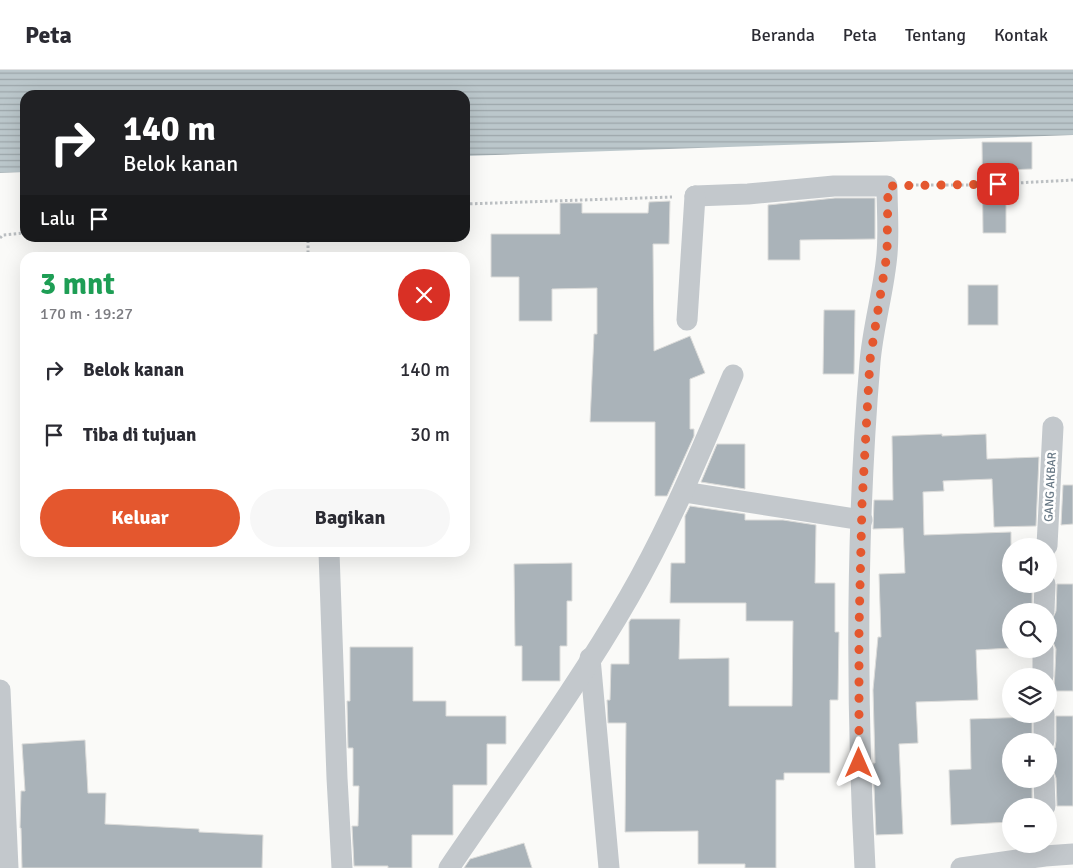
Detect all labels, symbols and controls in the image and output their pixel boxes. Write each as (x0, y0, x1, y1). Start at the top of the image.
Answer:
text: Peta (25, 20, 72, 50)
text: Beranda (751, 24, 815, 46)
text: Peta (843, 24, 877, 46)
text: Tentang (905, 24, 966, 46)
text: Kontak (994, 24, 1048, 46)
text: 140 m (123, 107, 216, 150)
icon: right (40, 110, 105, 175)
text: Belok kanan (123, 150, 238, 177)
pin (977, 163, 1019, 205)
icon: arrive (984, 170, 1012, 198)
icon: arrive (85, 205, 113, 233)
text: Lalu (40, 207, 75, 231)
text: 3 mnt (40, 266, 115, 303)
button: close (398, 269, 450, 321)
text: 170 m · 19:27 (40, 304, 133, 324)
icon: right (40, 356, 68, 384)
text: Belok kanan (83, 358, 184, 382)
text: 140 m (400, 358, 450, 382)
icon: arrive (40, 421, 68, 449)
text: Tiba di tujuan (83, 423, 196, 447)
text: 30 m (410, 423, 450, 447)
street label: GANG AKBAR (1041, 452, 1060, 522)
button: Keluar (40, 489, 240, 547)
button: Bagikan (250, 489, 450, 547)
map controls (1002, 538, 1057, 853)
button: sound (1002, 538, 1057, 593)
button: search (1002, 603, 1057, 658)
button: layers (1002, 668, 1057, 723)
button: + (1002, 733, 1057, 788)
position arrow (832, 736, 884, 788)
button: − (1002, 798, 1057, 853)

